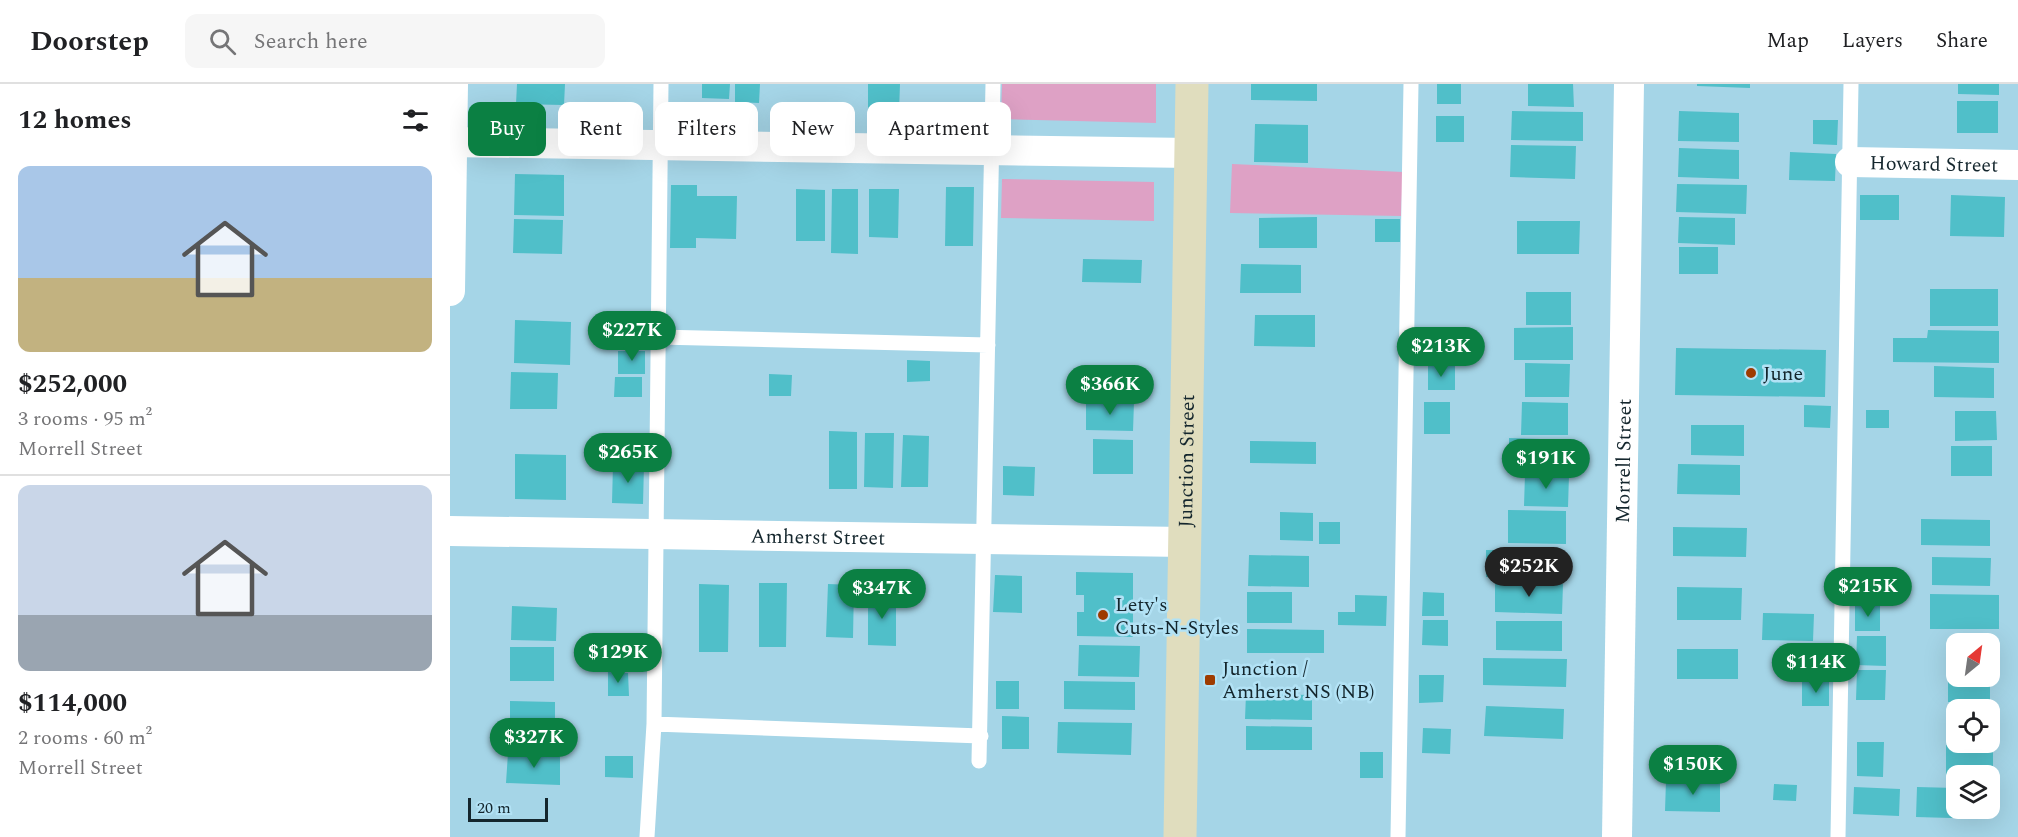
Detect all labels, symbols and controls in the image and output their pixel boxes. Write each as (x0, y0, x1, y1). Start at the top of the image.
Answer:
search box (185, 14, 605, 68)
text: Doorstep (30, 20, 149, 63)
icon: search (206, 25, 239, 58)
text: Search here (254, 25, 368, 58)
text: Map (1767, 25, 1809, 57)
text: Layers (1842, 25, 1903, 57)
text: Share (1936, 25, 1988, 57)
text: 12 homes (18, 100, 132, 140)
chip: Buy (468, 102, 546, 156)
chip: Rent (558, 102, 643, 156)
chip: Filters (655, 102, 758, 156)
chip: New (770, 102, 855, 156)
chip: Apartment (867, 102, 1011, 156)
icon: filters (399, 104, 432, 137)
street label: Howard Street (1869, 148, 1998, 181)
icon: home (171, 205, 279, 313)
pin: $227K (590, 311, 674, 362)
text: $227K (602, 315, 662, 345)
pin: $213K (1399, 327, 1483, 378)
text: $213K (1411, 331, 1471, 361)
place label: June (1763, 359, 1803, 389)
text: $252,000 (18, 364, 127, 404)
pin: $366K (1068, 365, 1152, 416)
marker: June (1744, 366, 1758, 380)
text: $366K (1080, 369, 1140, 399)
street label: Junction Street (1171, 394, 1203, 528)
street label: Morrell Street (1608, 398, 1640, 524)
text: 3 rooms · 95 m² (18, 404, 152, 434)
pin: $265K (586, 433, 670, 484)
text: Morrell Street (18, 434, 143, 464)
text: $265K (598, 437, 658, 467)
pin: $191K (1504, 439, 1588, 490)
text: $191K (1516, 443, 1576, 473)
street label: Amherst Street (750, 522, 885, 554)
icon: home (171, 524, 279, 632)
pin: $252K (1487, 547, 1571, 598)
text: $252K (1499, 551, 1559, 581)
pin: $215K (1826, 567, 1910, 618)
pin: $347K (840, 569, 924, 620)
text: $215K (1838, 571, 1898, 601)
text: $347K (852, 573, 912, 603)
place label: Lety's Cuts-N-Styles (1115, 590, 1239, 643)
marker: Lety's Cuts-N-Styles (1096, 608, 1110, 622)
pin: $129K (576, 633, 660, 684)
north arrow (1946, 633, 2000, 687)
map controls (1946, 633, 2000, 819)
text: $129K (588, 637, 648, 667)
pin: $114K (1774, 643, 1858, 694)
text: $114K (1786, 647, 1846, 677)
place label: Junction / Amherst NS (NB) (1222, 654, 1375, 707)
marker: Junction / Amherst NS (NB) (1203, 673, 1217, 687)
text: $114,000 (18, 683, 127, 723)
button: locate (1946, 699, 2000, 753)
pin: $327K (492, 718, 576, 769)
text: $327K (504, 722, 564, 752)
text: 2 rooms · 60 m² (18, 723, 152, 753)
pin: $150K (1651, 745, 1735, 796)
text: $150K (1663, 749, 1723, 779)
text: Morrell Street (18, 753, 143, 783)
button: layers (1946, 765, 2000, 819)
scale bar (468, 795, 548, 822)
text: 20 m (477, 796, 511, 820)

